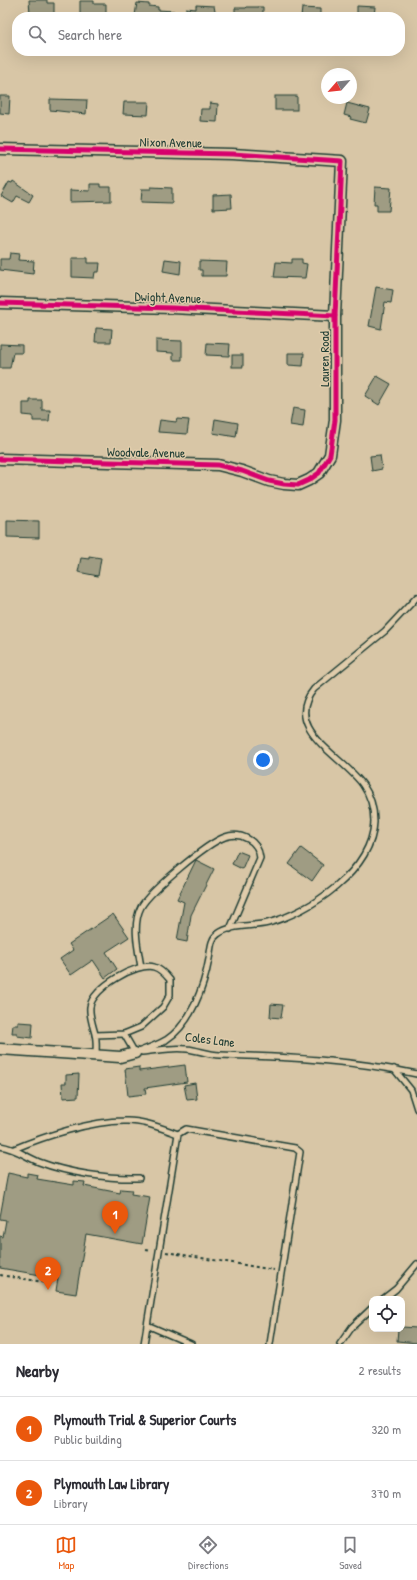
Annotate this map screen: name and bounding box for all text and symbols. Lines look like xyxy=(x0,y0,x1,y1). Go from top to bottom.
search box xyxy=(12,12,405,56)
icon: search xyxy=(26,23,48,45)
text: Search here xyxy=(58,24,122,45)
north arrow xyxy=(321,68,357,104)
street label: Nixon Avenue xyxy=(139,132,203,152)
street label: Dwight Avenue xyxy=(134,287,202,307)
street label: Lauren Road xyxy=(315,331,333,387)
street label: Woodvale Avenue xyxy=(107,442,185,462)
your location xyxy=(253,750,273,770)
street label: Coles Lane xyxy=(184,1027,236,1051)
pin: 1 xyxy=(102,1201,128,1234)
pin: 2 xyxy=(35,1257,61,1290)
map controls xyxy=(369,1296,405,1332)
button: locate xyxy=(369,1296,405,1332)
text: Nearby xyxy=(16,1359,59,1382)
text: 2 results xyxy=(359,1361,401,1379)
text: Plymouth Trial & Superior Courts xyxy=(54,1409,236,1430)
text: 1 xyxy=(27,1420,31,1438)
text: 320 m xyxy=(371,1420,401,1438)
text: Public building xyxy=(54,1430,122,1448)
text: Plymouth Law Library xyxy=(54,1473,169,1494)
text: 2 xyxy=(26,1484,32,1502)
text: 370 m xyxy=(371,1484,401,1502)
text: Library xyxy=(54,1494,88,1512)
tab: Map xyxy=(55,1534,77,1572)
tab: Directions xyxy=(188,1534,229,1572)
tab: Saved xyxy=(339,1534,362,1572)

